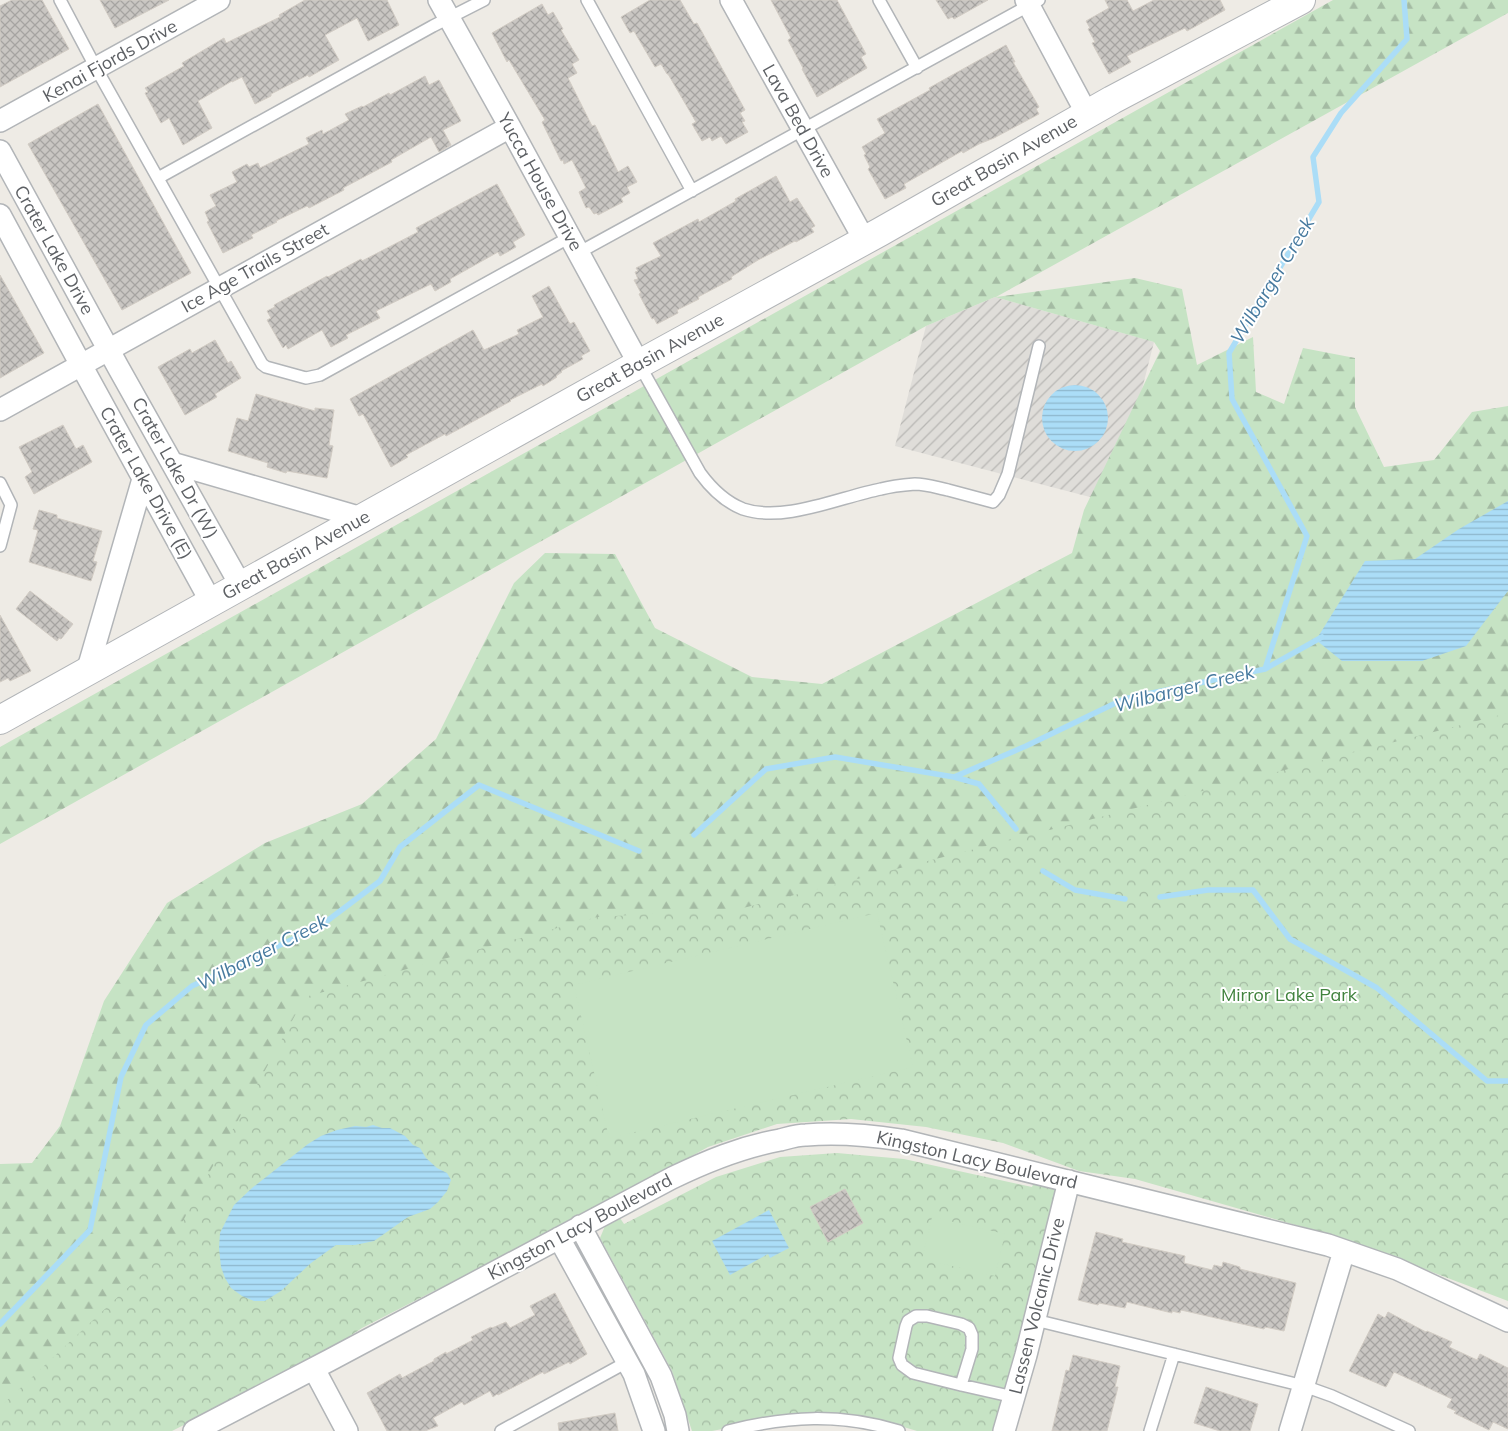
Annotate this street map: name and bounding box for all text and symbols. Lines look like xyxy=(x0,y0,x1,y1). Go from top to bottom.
street label: Kenai Fjords Drive xyxy=(38,14,181,107)
street label: Lava Bed Drive xyxy=(758,60,839,182)
street label: Yucca House Drive xyxy=(492,108,588,255)
street label: Great Basin Avenue xyxy=(926,109,1081,212)
street label: Crater Lake Drive xyxy=(9,181,100,318)
water label: Wilbarger Creek xyxy=(1225,211,1320,348)
street label: Ice Age Trails Street xyxy=(177,217,333,318)
street label: Great Basin Avenue xyxy=(572,307,728,408)
street label: Crater Lake Dr (W) xyxy=(127,393,224,542)
street label: Crater Lake Drive (E) xyxy=(95,402,198,563)
street label: Great Basin Avenue xyxy=(218,504,374,605)
water label: Wilbarger Creek xyxy=(1111,659,1258,717)
water label: Wilbarger Creek xyxy=(193,908,333,995)
park label: Mirror Lake Park xyxy=(1221,983,1358,1006)
street label: Kingston Lacy Boulevard xyxy=(874,1125,1080,1194)
street label: Kingston Lacy Boulevard xyxy=(484,1168,676,1285)
street label: Lassen Volcanic Drive xyxy=(1003,1215,1070,1397)

